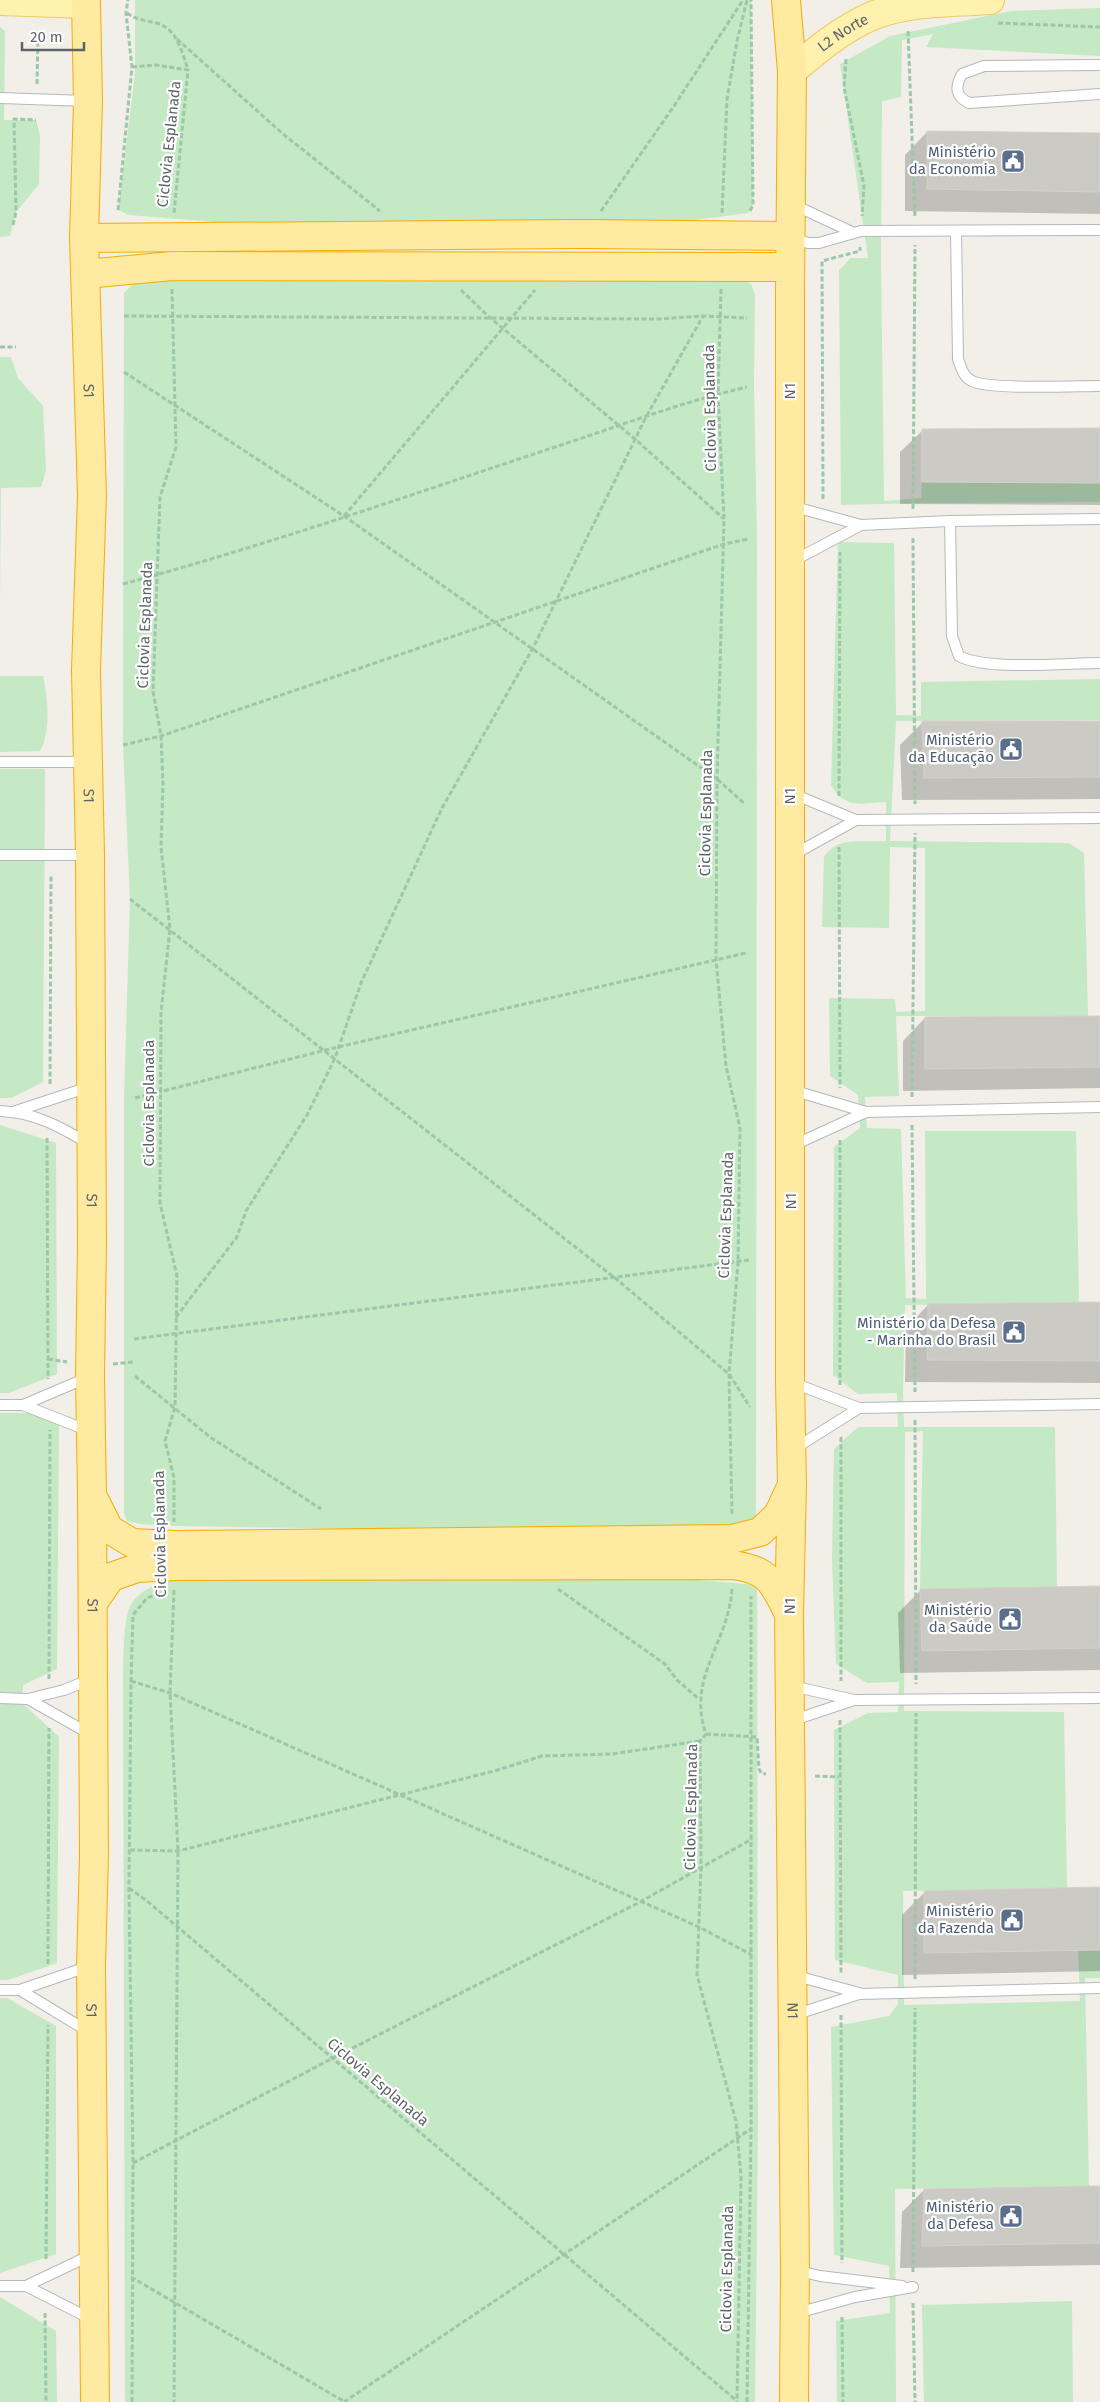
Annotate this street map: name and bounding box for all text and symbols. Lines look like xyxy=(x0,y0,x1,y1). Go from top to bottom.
street label: L2 Norte xyxy=(814,10,871,56)
scale bar xyxy=(22,20,85,52)
text: 20 m xyxy=(30,28,63,46)
street label: Ciclovia Esplanada xyxy=(153,80,185,208)
place label: Ministério da Economia xyxy=(909,143,996,178)
public building icon: Ministério da Economia xyxy=(1000,148,1026,174)
street label: Ciclovia Esplanada xyxy=(700,344,720,472)
street label: S1 xyxy=(80,383,98,398)
street label: N1 xyxy=(781,383,799,399)
street label: Ciclovia Esplanada xyxy=(134,561,156,689)
place label: Ministério da Educação xyxy=(908,731,994,766)
public building icon: Ministério da Educação xyxy=(998,736,1024,762)
street label: Ciclovia Esplanada xyxy=(696,749,716,877)
street label: S1 xyxy=(80,788,98,803)
street label: N1 xyxy=(781,788,799,804)
street label: Ciclovia Esplanada xyxy=(140,1040,158,1167)
street label: Ciclovia Esplanada xyxy=(715,1151,737,1279)
street label: S1 xyxy=(83,1193,101,1208)
street label: N1 xyxy=(782,1193,800,1209)
place label: Ministério da Defesa - Marinha do Brasil xyxy=(857,1314,997,1349)
public building icon: Ministério da Defesa - Marinha do Brasil xyxy=(1001,1319,1027,1345)
street label: Ciclovia Esplanada xyxy=(150,1470,170,1598)
street label: N1 xyxy=(781,1597,799,1615)
street label: S1 xyxy=(84,1598,102,1613)
place label: Ministério da Saúde xyxy=(924,1601,992,1636)
public building icon: Ministério da Saúde xyxy=(997,1606,1023,1632)
street label: Ciclovia Esplanada xyxy=(681,1743,701,1871)
place label: Ministério da Fazenda xyxy=(918,1902,994,1937)
public building icon: Ministério da Fazenda xyxy=(999,1907,1025,1933)
street label: N1 xyxy=(784,2002,802,2019)
street label: S1 xyxy=(82,2003,100,2018)
street label: Ciclovia Esplanada xyxy=(324,2034,432,2130)
place label: Ministério da Defesa xyxy=(926,2198,994,2233)
public building icon: Ministério da Defesa xyxy=(998,2203,1024,2229)
street label: Ciclovia Esplanada xyxy=(717,2205,737,2333)

